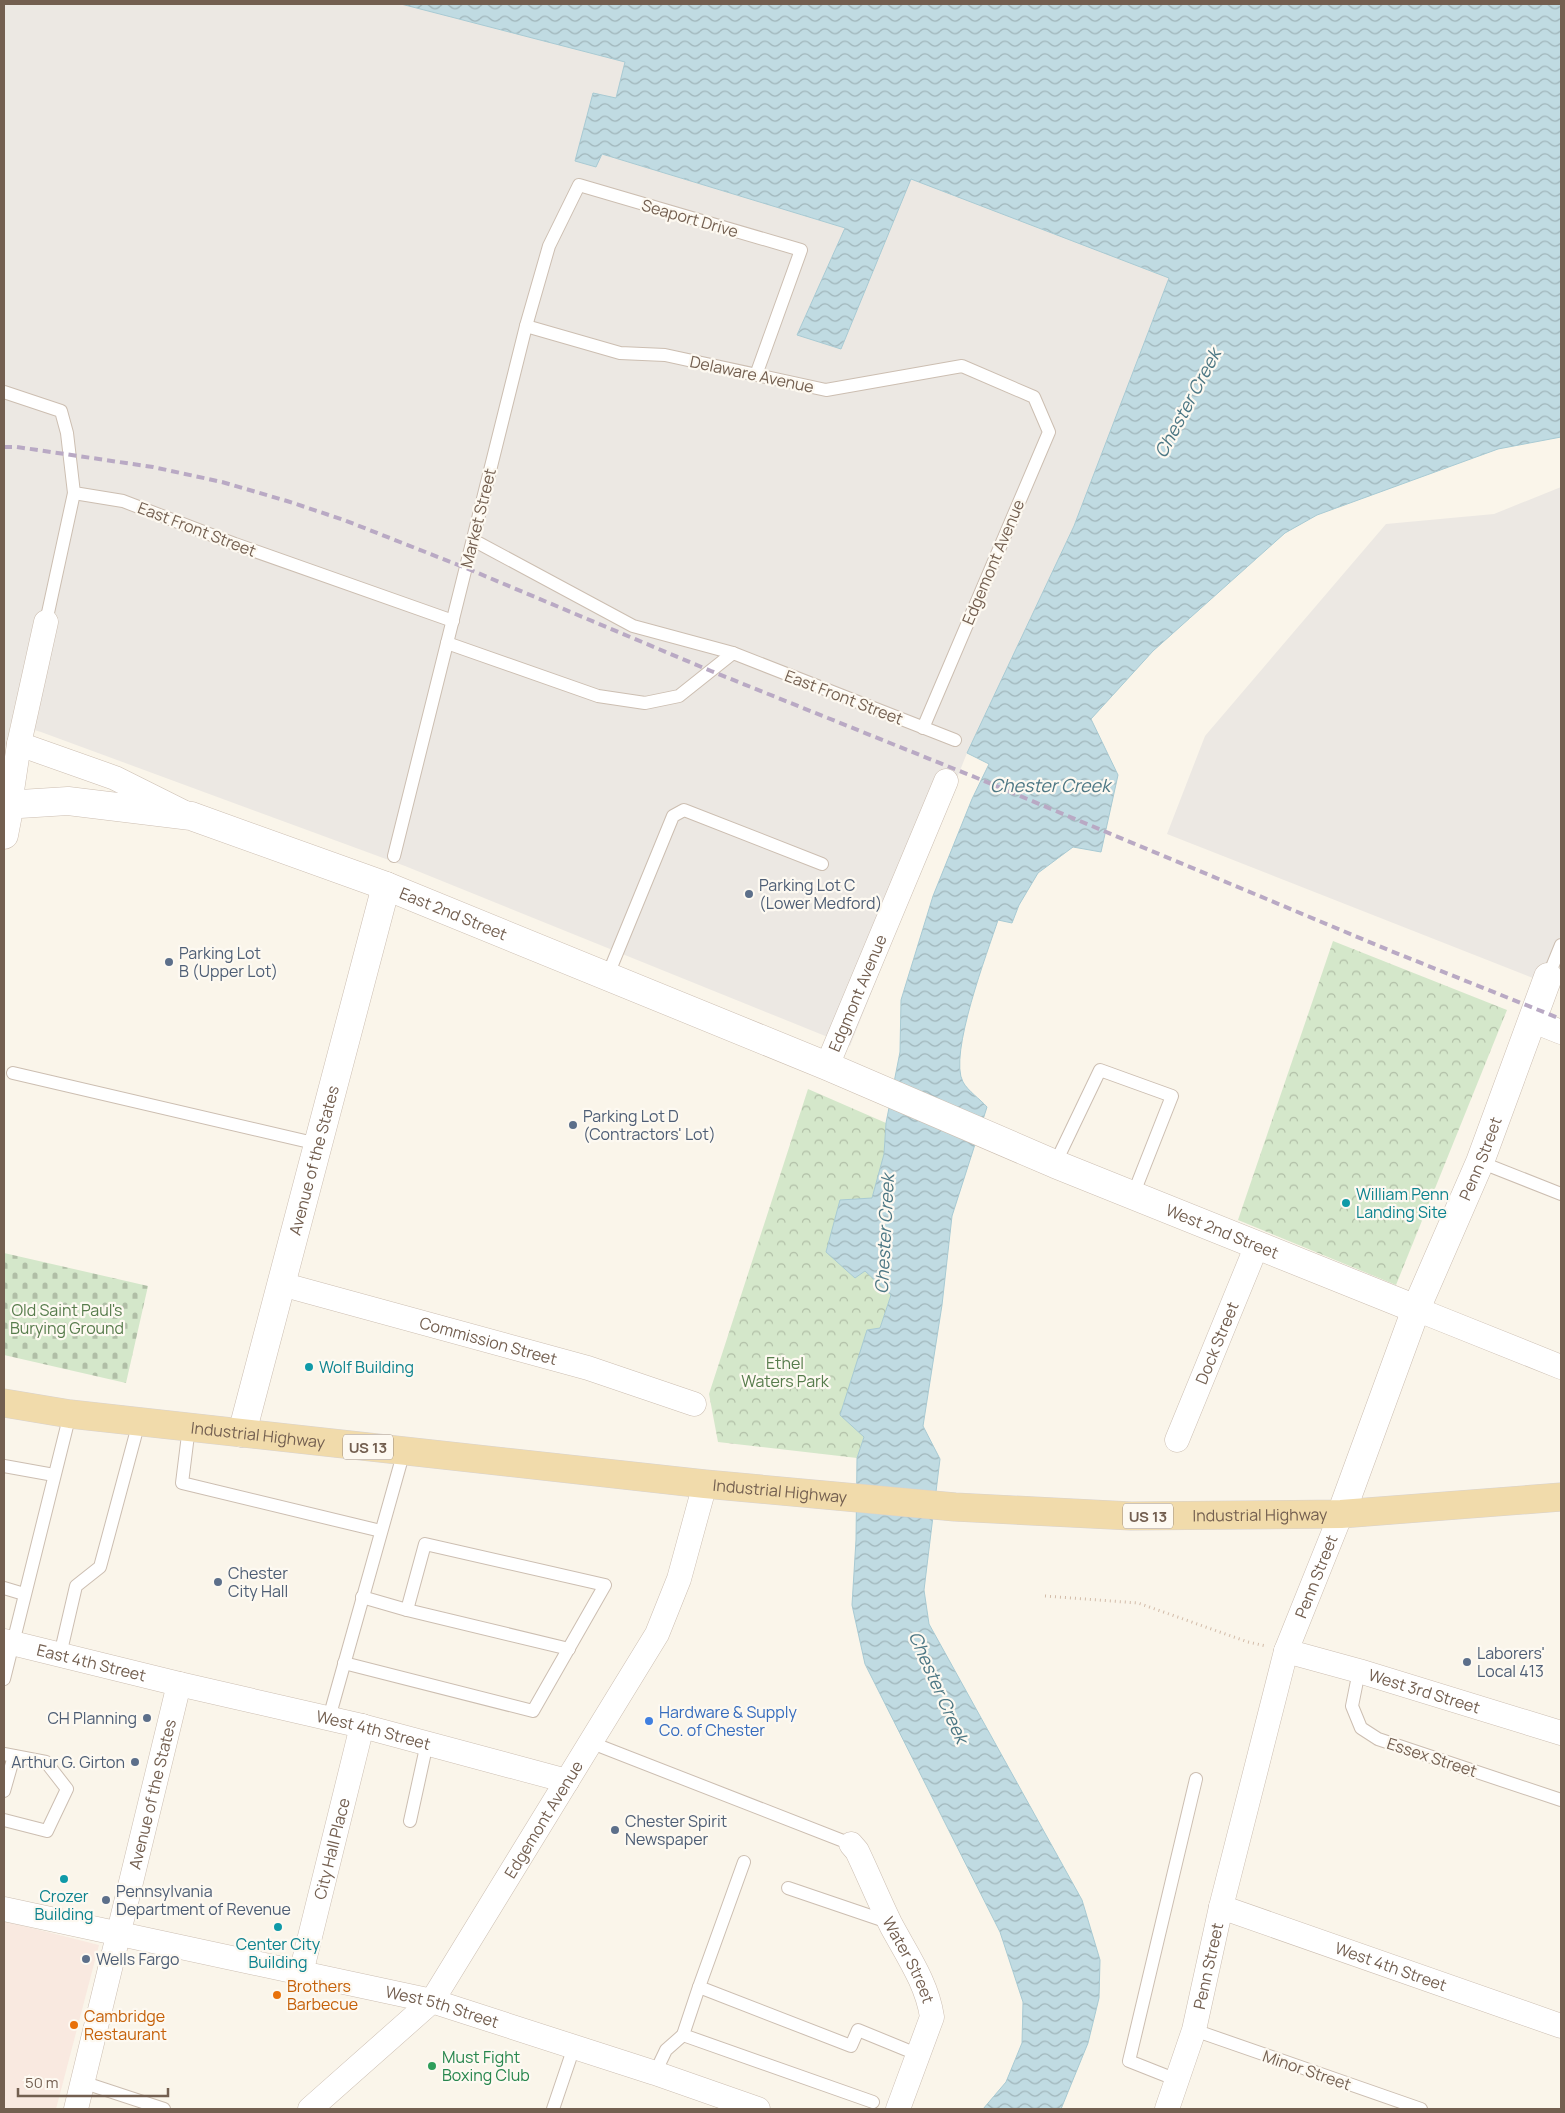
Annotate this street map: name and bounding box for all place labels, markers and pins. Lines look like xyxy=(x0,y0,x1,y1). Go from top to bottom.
place label: Parking Lot C (Lower Medford) xyxy=(759,874,882,914)
marker: Parking Lot C (Lower Medford) xyxy=(743,888,755,900)
place label: Parking Lot B (Upper Lot) xyxy=(179,942,278,982)
marker: Parking Lot B (Upper Lot) xyxy=(163,956,175,968)
place label: Parking Lot D (Contractors' Lot) xyxy=(583,1105,716,1145)
marker: Parking Lot D (Contractors' Lot) xyxy=(567,1119,579,1131)
place label: William Penn Landing Site xyxy=(1356,1183,1449,1223)
marker: William Penn Landing Site xyxy=(1340,1197,1352,1209)
place label: Wolf Building xyxy=(319,1356,414,1378)
marker: Wolf Building xyxy=(303,1361,315,1373)
place label: Chester City Hall xyxy=(228,1562,288,1602)
marker: Chester City Hall xyxy=(212,1576,224,1588)
place label: Laborers' Local 413 xyxy=(1477,1642,1545,1682)
marker: Laborers' Local 413 xyxy=(1461,1656,1473,1668)
place label: Hardware & Supply Co. of Chester xyxy=(659,1701,797,1741)
place label: CH Planning xyxy=(47,1707,137,1729)
marker: CH Planning xyxy=(141,1712,153,1724)
marker: Hardware & Supply Co. of Chester xyxy=(643,1715,655,1727)
place label: Arthur G. Girton xyxy=(11,1751,125,1773)
marker: Arthur G. Girton xyxy=(129,1756,141,1768)
place label: Chester Spirit Newspaper xyxy=(625,1810,727,1850)
marker: Chester Spirit Newspaper xyxy=(609,1824,621,1836)
marker: Crozer Building xyxy=(58,1873,70,1885)
place label: Pennsylvania Department of Revenue xyxy=(116,1880,291,1920)
place label: Crozer Building xyxy=(35,1885,93,1925)
marker: Pennsylvania Department of Revenue xyxy=(100,1894,112,1906)
marker: Center City Building xyxy=(272,1921,284,1933)
place label: Center City Building xyxy=(236,1933,321,1973)
place label: Wells Fargo xyxy=(96,1948,179,1970)
marker: Wells Fargo xyxy=(80,1953,92,1965)
place label: Brothers Barbecue xyxy=(287,1975,358,2015)
marker: Brothers Barbecue xyxy=(271,1989,283,2001)
place label: Cambridge Restaurant xyxy=(84,2005,167,2045)
marker: Cambridge Restaurant xyxy=(68,2019,80,2031)
place label: Must Fight Boxing Club xyxy=(442,2046,530,2086)
marker: Must Fight Boxing Club xyxy=(426,2060,438,2072)

